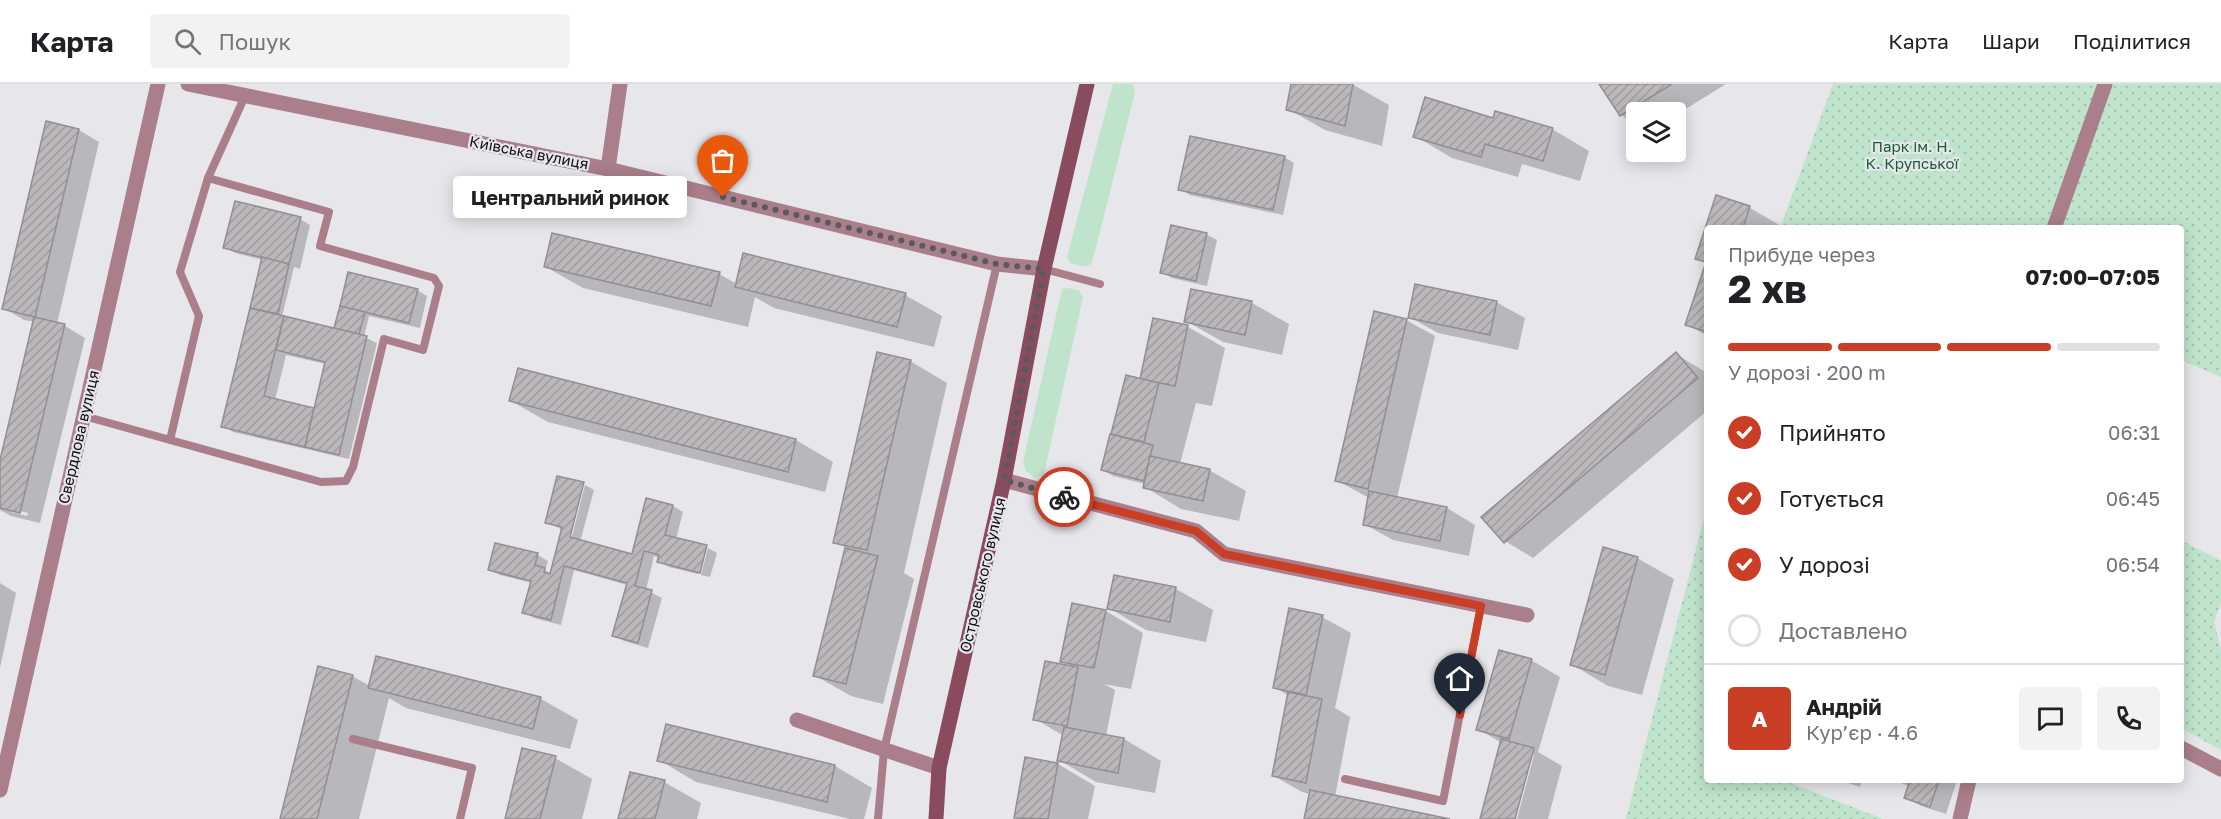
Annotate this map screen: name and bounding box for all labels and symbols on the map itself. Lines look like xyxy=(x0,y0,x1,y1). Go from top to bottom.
street label: Київська вулиця xyxy=(468,132,590,172)
pin xyxy=(697,135,748,197)
park label: Парк ім. Н. К. Крупської xyxy=(1866,137,1959,172)
callout: Центральний ринок xyxy=(453,176,687,218)
street label: Свердлова вулиця xyxy=(54,368,102,505)
courier xyxy=(1034,467,1094,527)
street label: Островського вулиця xyxy=(955,496,1009,654)
pin xyxy=(1434,653,1485,715)

